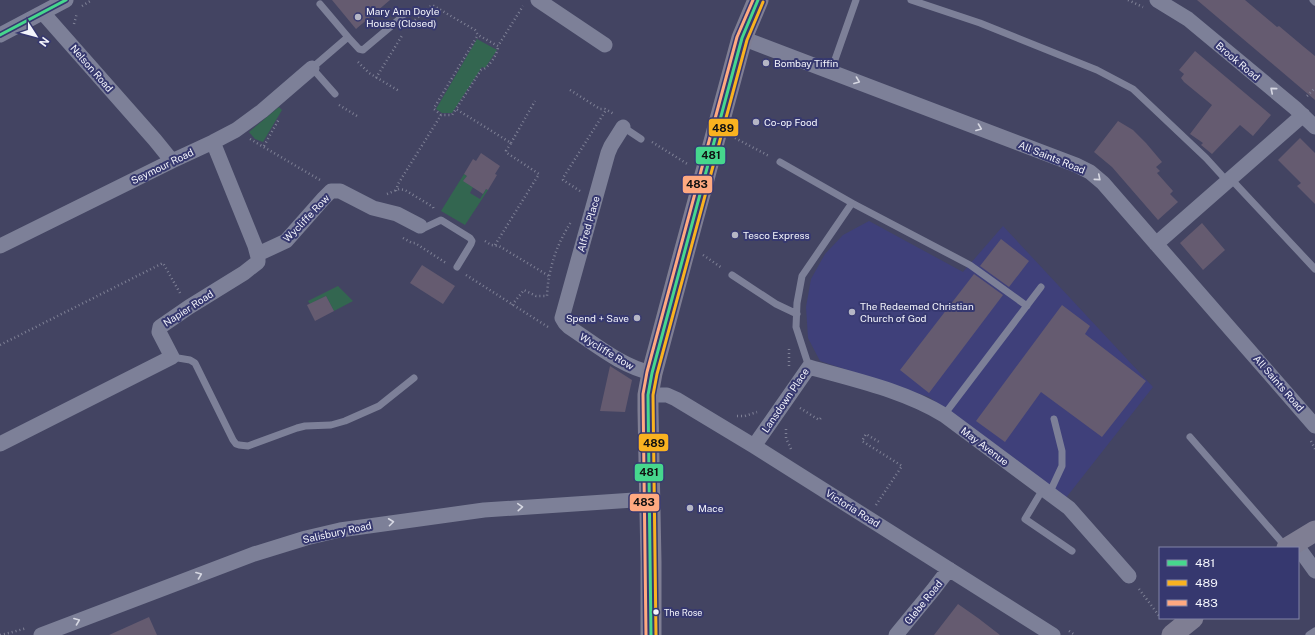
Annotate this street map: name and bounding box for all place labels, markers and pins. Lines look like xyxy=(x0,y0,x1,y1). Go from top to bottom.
place label: Mary Ann Doyle House (Closed) xyxy=(366,5,440,29)
marker: Mary Ann Doyle House (Closed) xyxy=(353,12,363,22)
place label: Bombay Tiffin xyxy=(774,57,839,69)
marker: Bombay Tiffin xyxy=(761,58,771,68)
place label: Co-op Food xyxy=(764,116,818,128)
marker: Co-op Food xyxy=(751,117,761,127)
place label: Tesco Express xyxy=(743,229,810,241)
marker: Tesco Express xyxy=(730,230,740,240)
place label: The Redeemed Christian Church of God xyxy=(860,300,974,324)
marker: The Redeemed Christian Church of God xyxy=(847,307,857,317)
place label: Spend + Save xyxy=(566,312,629,324)
marker: Spend + Save xyxy=(632,313,642,323)
place label: Mace xyxy=(698,502,724,514)
marker: Mace xyxy=(685,503,695,513)
marker: The Rose xyxy=(651,607,661,617)
place label: The Rose xyxy=(664,607,702,618)

